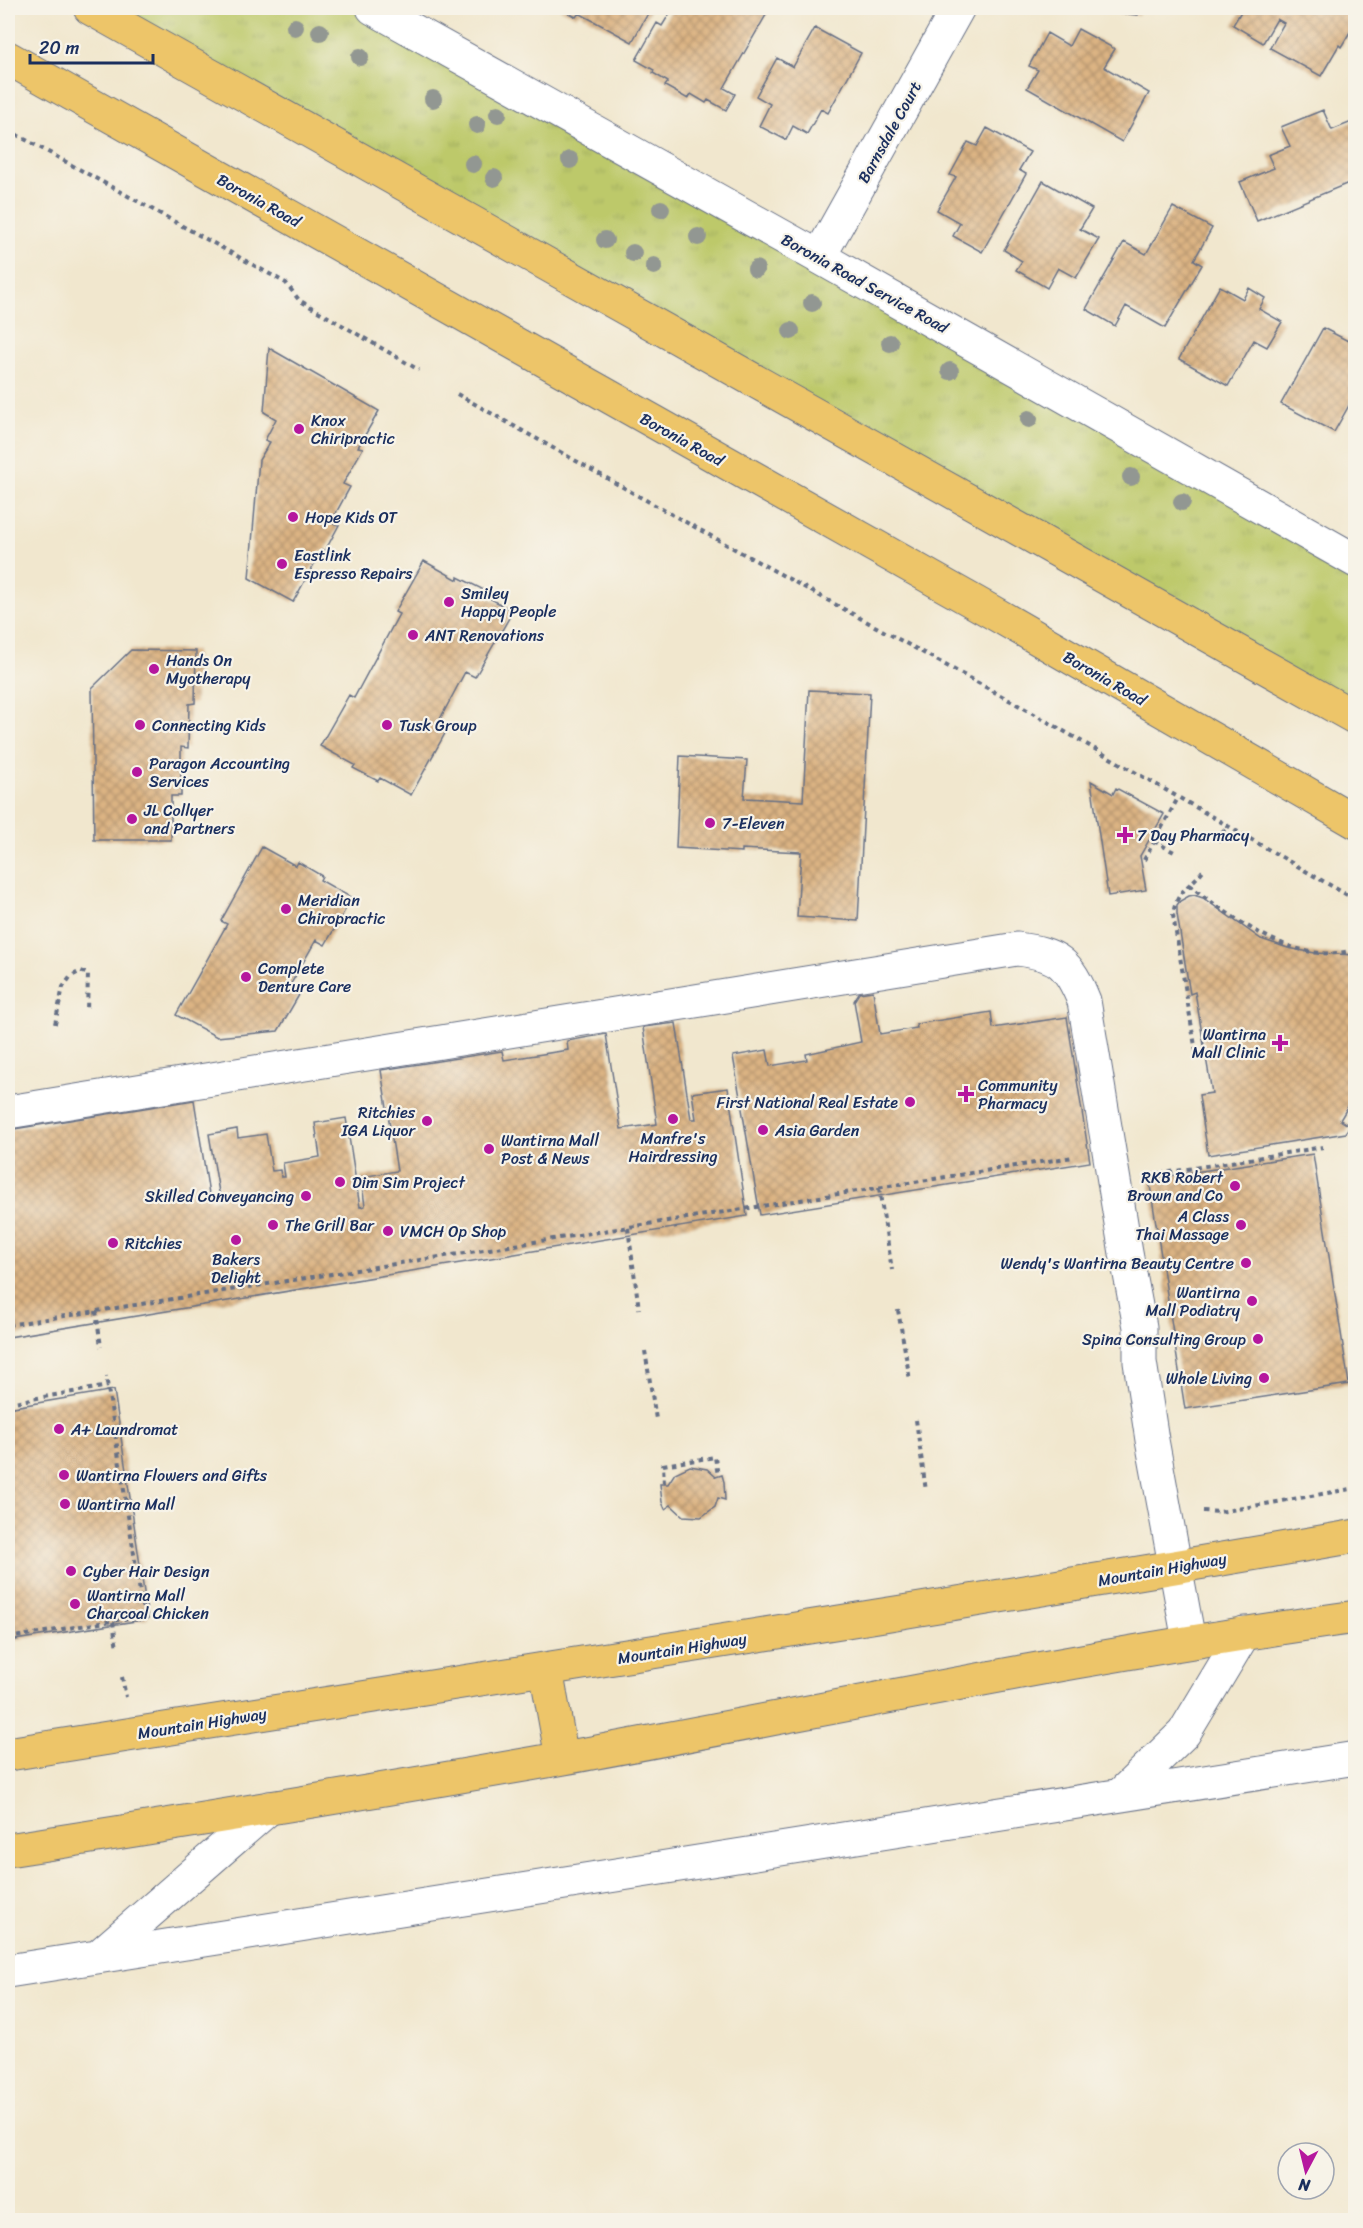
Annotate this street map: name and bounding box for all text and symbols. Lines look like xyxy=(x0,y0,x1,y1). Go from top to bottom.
scale bar xyxy=(30,27,153,65)
text: 20 m xyxy=(39,32,79,64)
street label: Barnsdale Court xyxy=(849,76,930,189)
street label: Boronia Road xyxy=(211,165,308,236)
street label: Boronia Road Service Road xyxy=(776,225,955,342)
street label: Boronia Road xyxy=(634,404,731,475)
place label: Knox Chiripractic xyxy=(311,406,395,453)
marker: Knox Chiripractic xyxy=(292,422,306,436)
place label: Hope Kids OT xyxy=(305,503,398,532)
marker: Hope Kids OT xyxy=(286,510,300,524)
place label: Eastlink Espresso Repairs xyxy=(294,541,413,588)
marker: Eastlink Espresso Repairs xyxy=(275,557,289,571)
place label: Smiley Happy People xyxy=(461,579,556,626)
marker: Smiley Happy People xyxy=(442,595,456,609)
place label: ANT Renovations xyxy=(424,621,545,650)
marker: ANT Renovations xyxy=(406,628,420,642)
street label: Boronia Road xyxy=(1057,643,1153,715)
place label: Hands On Myotherapy xyxy=(166,646,251,693)
marker: Hands On Myotherapy xyxy=(147,662,161,676)
place label: Connecting Kids xyxy=(152,711,266,740)
place label: Tusk Group xyxy=(399,711,477,740)
marker: Connecting Kids xyxy=(133,718,147,732)
marker: Tusk Group xyxy=(380,718,394,732)
place label: Paragon Accounting Services xyxy=(149,749,290,796)
marker: Paragon Accounting Services xyxy=(130,765,144,779)
place label: JL Collyer and Partners xyxy=(143,796,235,843)
place label: 7-Eleven xyxy=(722,809,785,838)
marker: JL Collyer and Partners xyxy=(125,812,139,826)
marker: 7-Eleven xyxy=(703,816,717,830)
place label: 7 Day Pharmacy xyxy=(1137,821,1250,850)
marker: 7 Day Pharmacy xyxy=(1118,828,1132,842)
place label: Meridian Chiropractic xyxy=(298,886,385,933)
marker: Meridian Chiropractic xyxy=(279,902,293,916)
place label: Complete Denture Care xyxy=(258,954,351,1001)
marker: Complete Denture Care xyxy=(239,970,253,984)
place label: Wantirna Mall Clinic xyxy=(1192,1020,1266,1067)
marker: Wantirna Mall Clinic xyxy=(1271,1034,1289,1052)
place label: Community Pharmacy xyxy=(978,1071,1058,1118)
marker: Community Pharmacy xyxy=(959,1087,973,1101)
place label: First National Real Estate xyxy=(717,1088,898,1117)
marker: First National Real Estate xyxy=(903,1095,917,1109)
place label: Ritchies IGA Liquor xyxy=(340,1098,416,1145)
marker: Manfre's Hairdressing xyxy=(666,1112,680,1126)
marker: Ritchies IGA Liquor xyxy=(420,1114,434,1128)
place label: Asia Garden xyxy=(774,1116,860,1145)
marker: Asia Garden xyxy=(756,1123,770,1137)
place label: Manfre's Hairdressing xyxy=(629,1124,717,1171)
place label: Wantirna Mall Post & News xyxy=(501,1126,599,1173)
marker: Wantirna Mall Post & News xyxy=(482,1142,496,1156)
place label: RKB Robert Brown and Co xyxy=(1127,1163,1224,1210)
place label: Dim Sim Project xyxy=(352,1168,465,1197)
marker: Dim Sim Project xyxy=(333,1175,347,1189)
marker: RKB Robert Brown and Co xyxy=(1228,1179,1242,1193)
place label: Skilled Conveyancing xyxy=(145,1182,294,1211)
marker: Skilled Conveyancing xyxy=(299,1189,313,1203)
place label: A Class Thai Massage xyxy=(1135,1202,1229,1249)
place label: The Grill Bar xyxy=(285,1211,375,1240)
place label: VMCH Op Shop xyxy=(400,1217,507,1246)
marker: The Grill Bar xyxy=(266,1218,280,1232)
marker: A Class Thai Massage xyxy=(1234,1218,1248,1232)
marker: VMCH Op Shop xyxy=(381,1224,395,1238)
place label: Ritchies xyxy=(125,1229,183,1258)
marker: Bakers Delight xyxy=(229,1233,243,1247)
marker: Ritchies xyxy=(106,1236,120,1250)
place label: Bakers Delight xyxy=(211,1245,261,1292)
place label: Wendy's Wantirna Beauty Centre xyxy=(1000,1249,1234,1278)
marker: Wendy's Wantirna Beauty Centre xyxy=(1239,1256,1253,1270)
place label: Wantirna Mall Podiatry xyxy=(1145,1278,1241,1325)
marker: Wantirna Mall Podiatry xyxy=(1245,1294,1259,1308)
place label: Spina Consulting Group xyxy=(1082,1325,1247,1354)
marker: Spina Consulting Group xyxy=(1251,1332,1265,1346)
place label: Whole Living xyxy=(1166,1364,1252,1393)
marker: Whole Living xyxy=(1257,1371,1271,1385)
place label: A+ Laundromat xyxy=(70,1415,178,1444)
marker: A+ Laundromat xyxy=(52,1422,66,1436)
place label: Wantirna Flowers and Gifts xyxy=(76,1461,268,1490)
marker: Wantirna Flowers and Gifts xyxy=(57,1468,71,1482)
place label: Wantirna Mall xyxy=(77,1490,175,1519)
marker: Wantirna Mall xyxy=(58,1497,72,1511)
street label: Mountain Highway xyxy=(1095,1544,1229,1595)
place label: Cyber Hair Design xyxy=(83,1557,210,1586)
marker: Cyber Hair Design xyxy=(64,1564,78,1578)
place label: Wantirna Mall Charcoal Chicken xyxy=(87,1581,209,1628)
marker: Wantirna Mall Charcoal Chicken xyxy=(68,1597,82,1611)
street label: Mountain Highway xyxy=(615,1624,749,1673)
street label: Mountain Highway xyxy=(135,1699,269,1748)
north arrow xyxy=(1276,2141,1336,2201)
text: N xyxy=(1296,2170,1312,2201)

